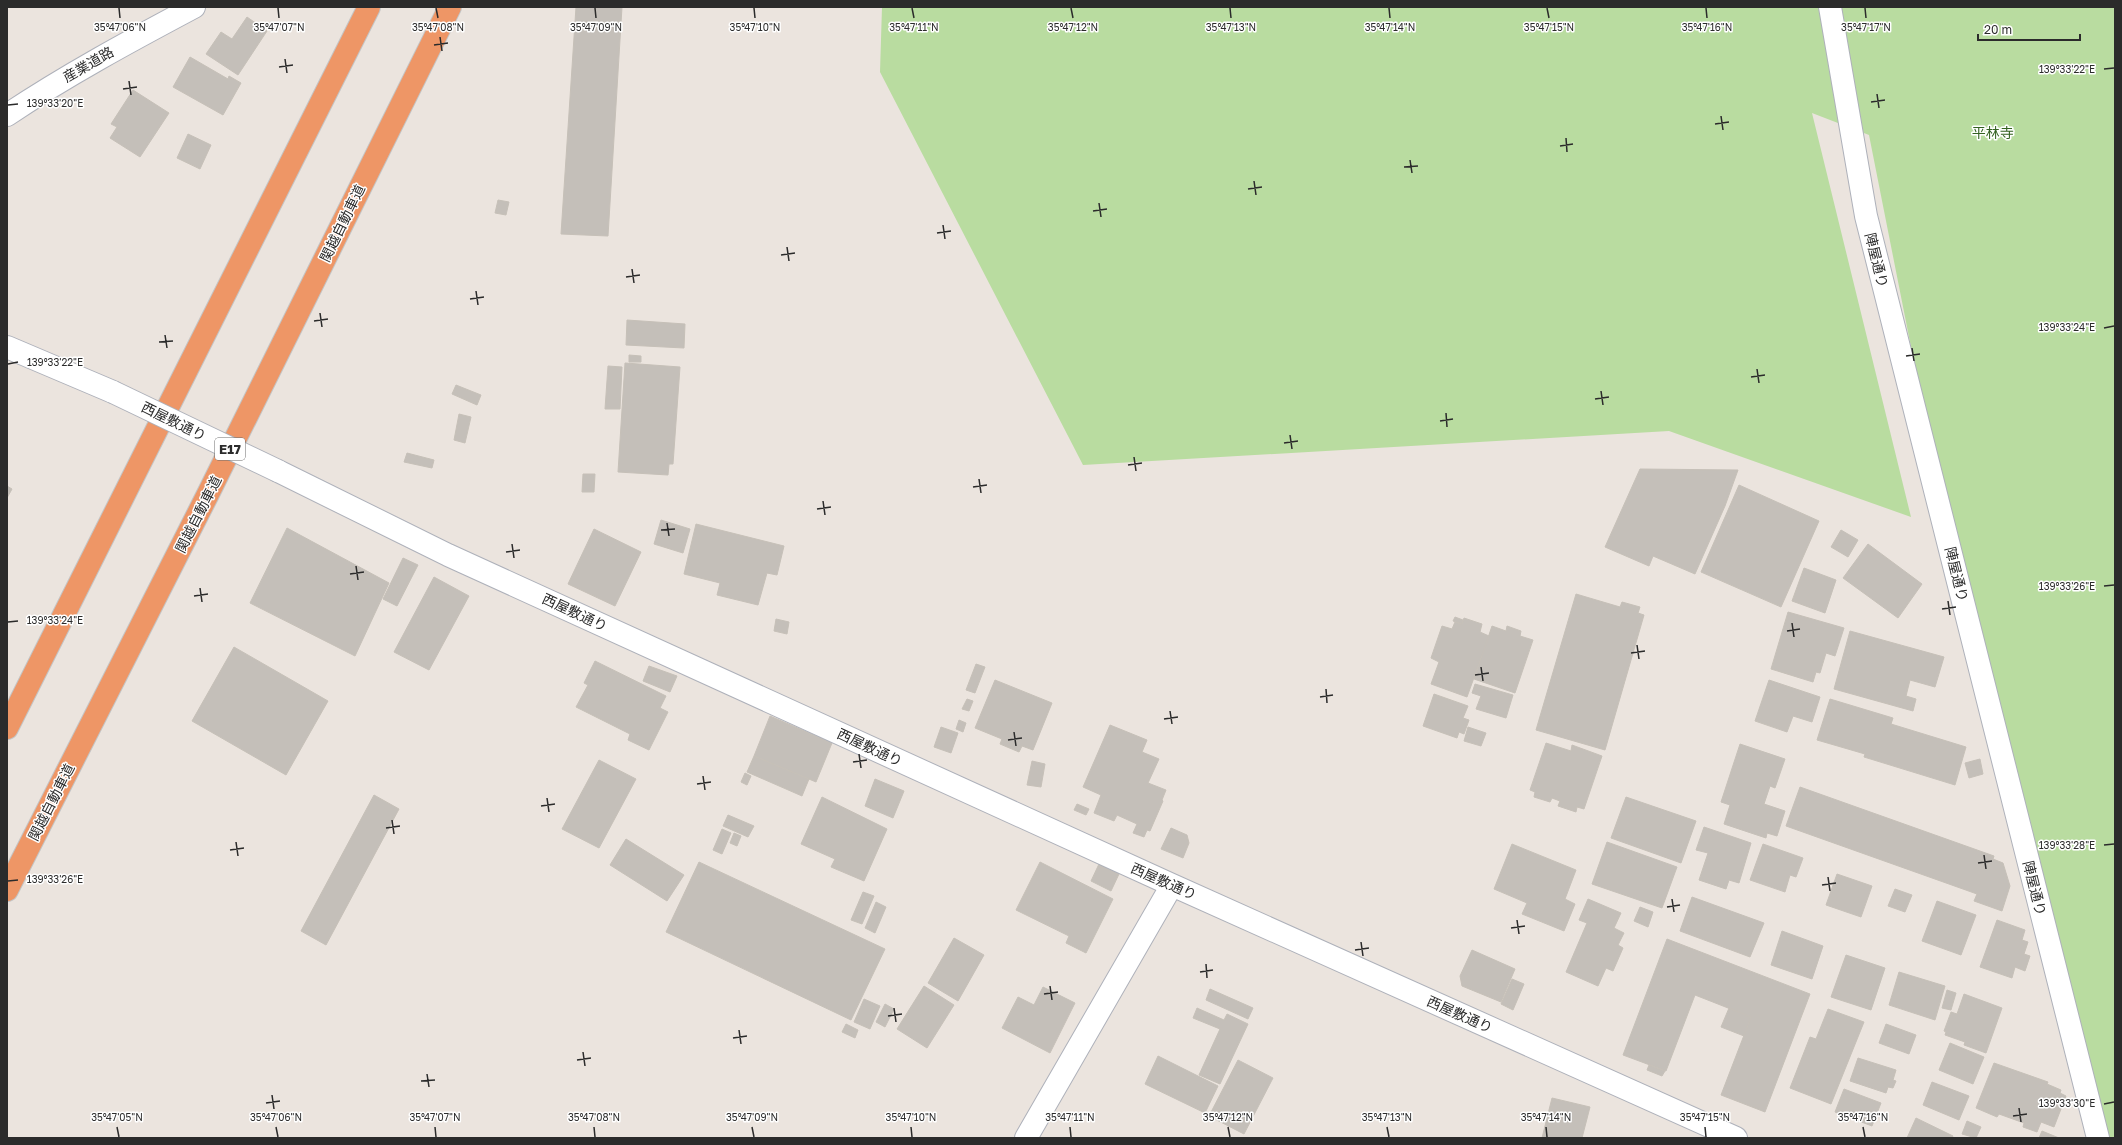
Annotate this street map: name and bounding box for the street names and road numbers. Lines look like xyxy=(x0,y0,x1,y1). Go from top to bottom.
street label: 産業道路 xyxy=(60,43,116,85)
street label: 関越自動車道 xyxy=(316,182,368,264)
street label: 陣屋通り xyxy=(1862,231,1892,289)
street label: 西屋敷通り xyxy=(139,398,209,444)
road number: E17 xyxy=(215,438,245,460)
street label: 関越自動車道 xyxy=(171,473,225,555)
street label: 陣屋通り xyxy=(1942,545,1972,603)
street label: 西屋敷通り xyxy=(540,590,610,634)
street label: 西屋敷通り xyxy=(835,725,905,769)
street label: 関越自動車道 xyxy=(24,761,78,843)
street label: 西屋敷通り xyxy=(1129,859,1199,903)
street label: 陣屋通り xyxy=(2020,859,2050,917)
street label: 西屋敷通り xyxy=(1425,992,1495,1036)

